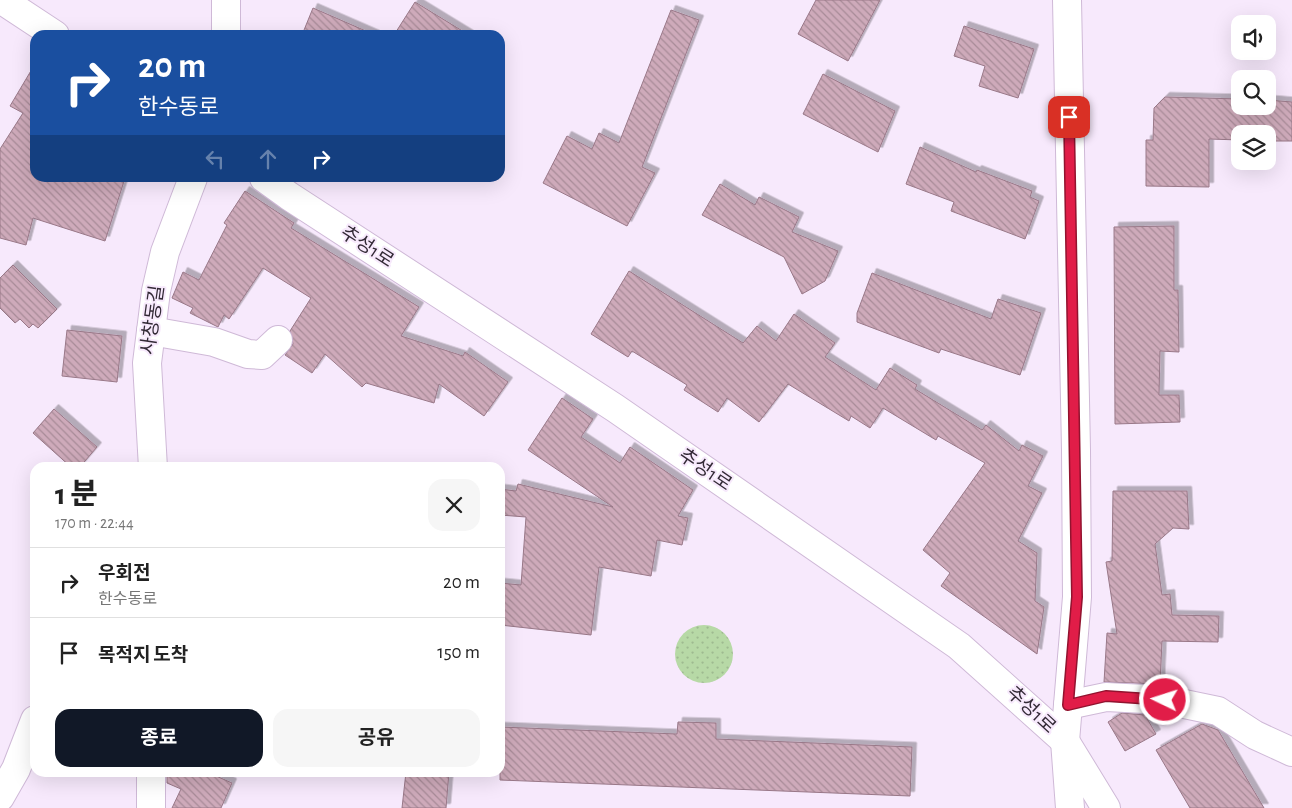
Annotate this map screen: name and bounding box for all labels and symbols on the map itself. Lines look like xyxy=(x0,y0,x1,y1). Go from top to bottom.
pin xyxy=(1048,96,1090,138)
street label: 추성1로 xyxy=(337,222,397,271)
street label: 사창동길 xyxy=(138,284,167,356)
street label: 추성1로 xyxy=(675,445,735,494)
position arrow xyxy=(1138,673,1190,725)
street label: 추성1로 xyxy=(1003,682,1060,737)

